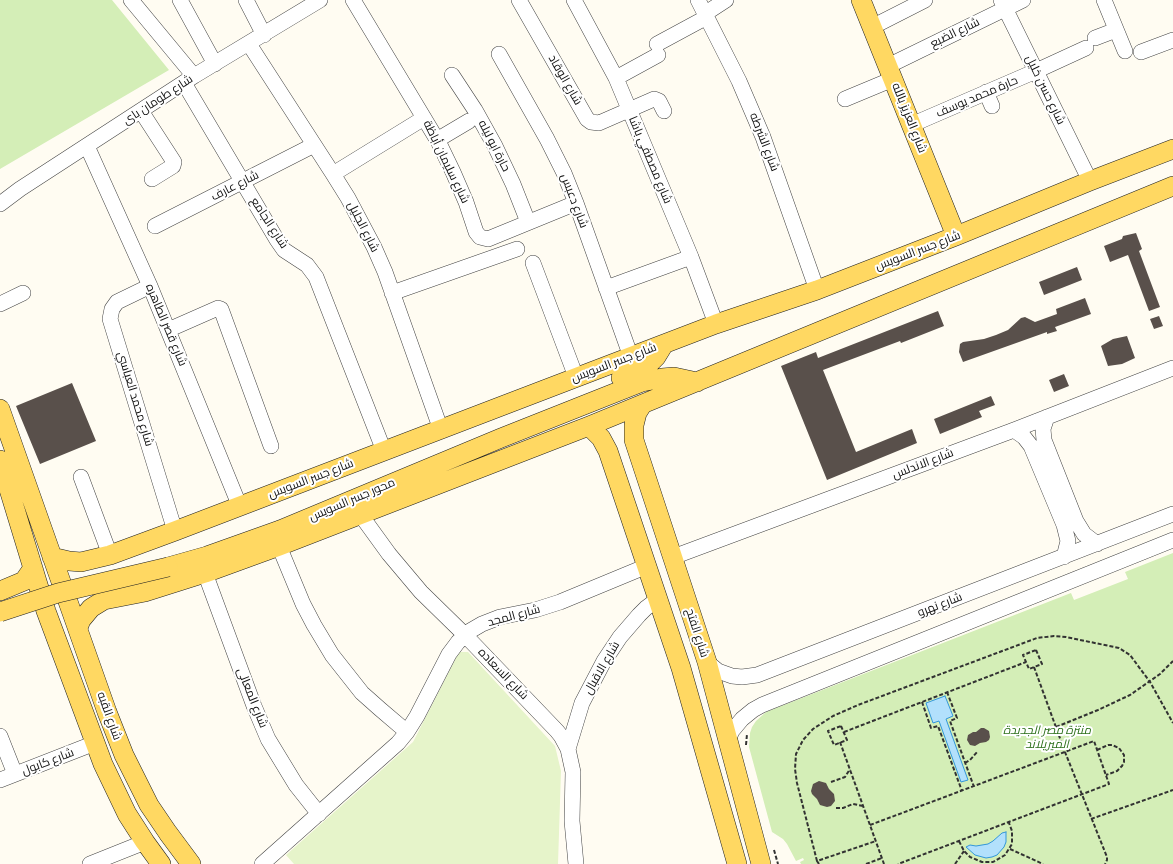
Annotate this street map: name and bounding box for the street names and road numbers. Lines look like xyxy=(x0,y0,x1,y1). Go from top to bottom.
street label: شارع الضبع xyxy=(928,15,982,51)
street label: شارع الوقاد xyxy=(545,52,585,108)
street label: شارع حسن خليل xyxy=(1022,53,1068,127)
street label: شارع طومان باى xyxy=(120,72,196,128)
street label: حارة محمد يوسف xyxy=(934,73,1020,121)
street label: شارع العزيز بالله xyxy=(888,81,930,155)
street label: شارع الشرطه xyxy=(746,111,782,173)
street label: شارع مصطفي باشا xyxy=(625,114,675,206)
street label: شارع سليمان أباظة xyxy=(420,118,472,206)
street label: حارة ابو ليله xyxy=(475,118,513,174)
street label: شارع عارف xyxy=(209,168,261,204)
street label: شارع دعبس xyxy=(557,172,591,230)
street label: شارع الجامع xyxy=(247,195,291,251)
street label: شارع الجليل xyxy=(344,199,382,255)
street label: شارع جسر السويس xyxy=(873,228,963,274)
street label: شارع قصر الطاهره xyxy=(142,282,190,368)
street label: شارع جسر السويس xyxy=(569,340,659,386)
street label: شارع محمد العباسي xyxy=(114,350,156,448)
street label: شارع الاندلس xyxy=(890,446,956,482)
street label: شارع جسر السويس xyxy=(266,456,356,502)
street label: محور جسر السويس xyxy=(307,475,397,525)
street label: شارع نهرو xyxy=(916,590,964,620)
street label: شارع المجد xyxy=(486,602,542,630)
street label: شارع الفتح xyxy=(682,607,712,659)
street label: شارع الاقبال xyxy=(581,639,623,697)
street label: شارع السعاده xyxy=(475,645,531,703)
street label: شارع المعالى xyxy=(233,666,271,730)
street label: شارع القبه xyxy=(94,690,124,742)
street label: شارع كابول xyxy=(20,745,76,779)

